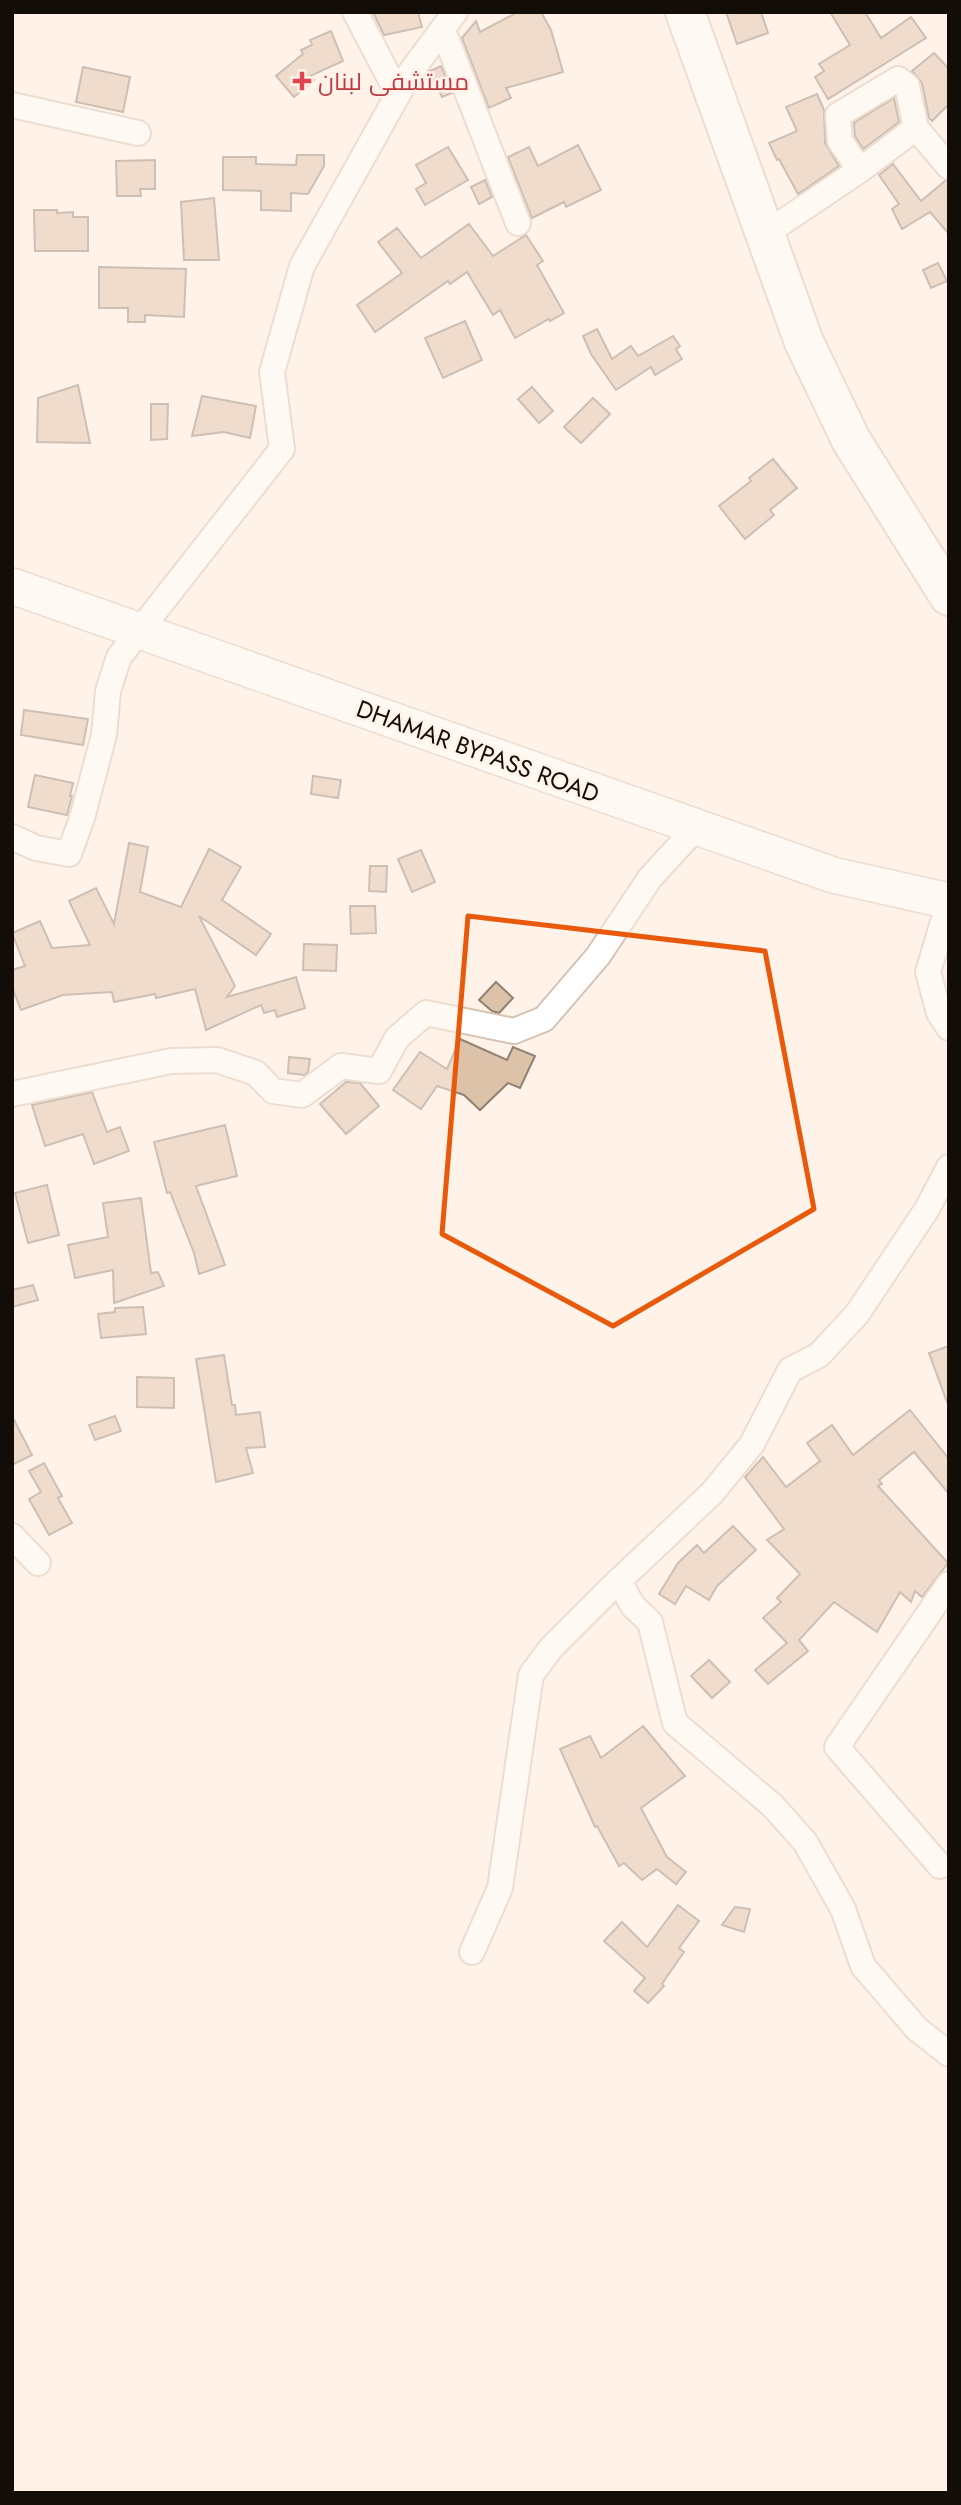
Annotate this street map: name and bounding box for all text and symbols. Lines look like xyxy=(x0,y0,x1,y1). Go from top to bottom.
place label: مستشفى لبنان xyxy=(318,64,469,99)
marker: مستشفى لبنان xyxy=(292,71,312,91)
street label: DHAMAR BYPASS ROAD xyxy=(352,691,604,811)

